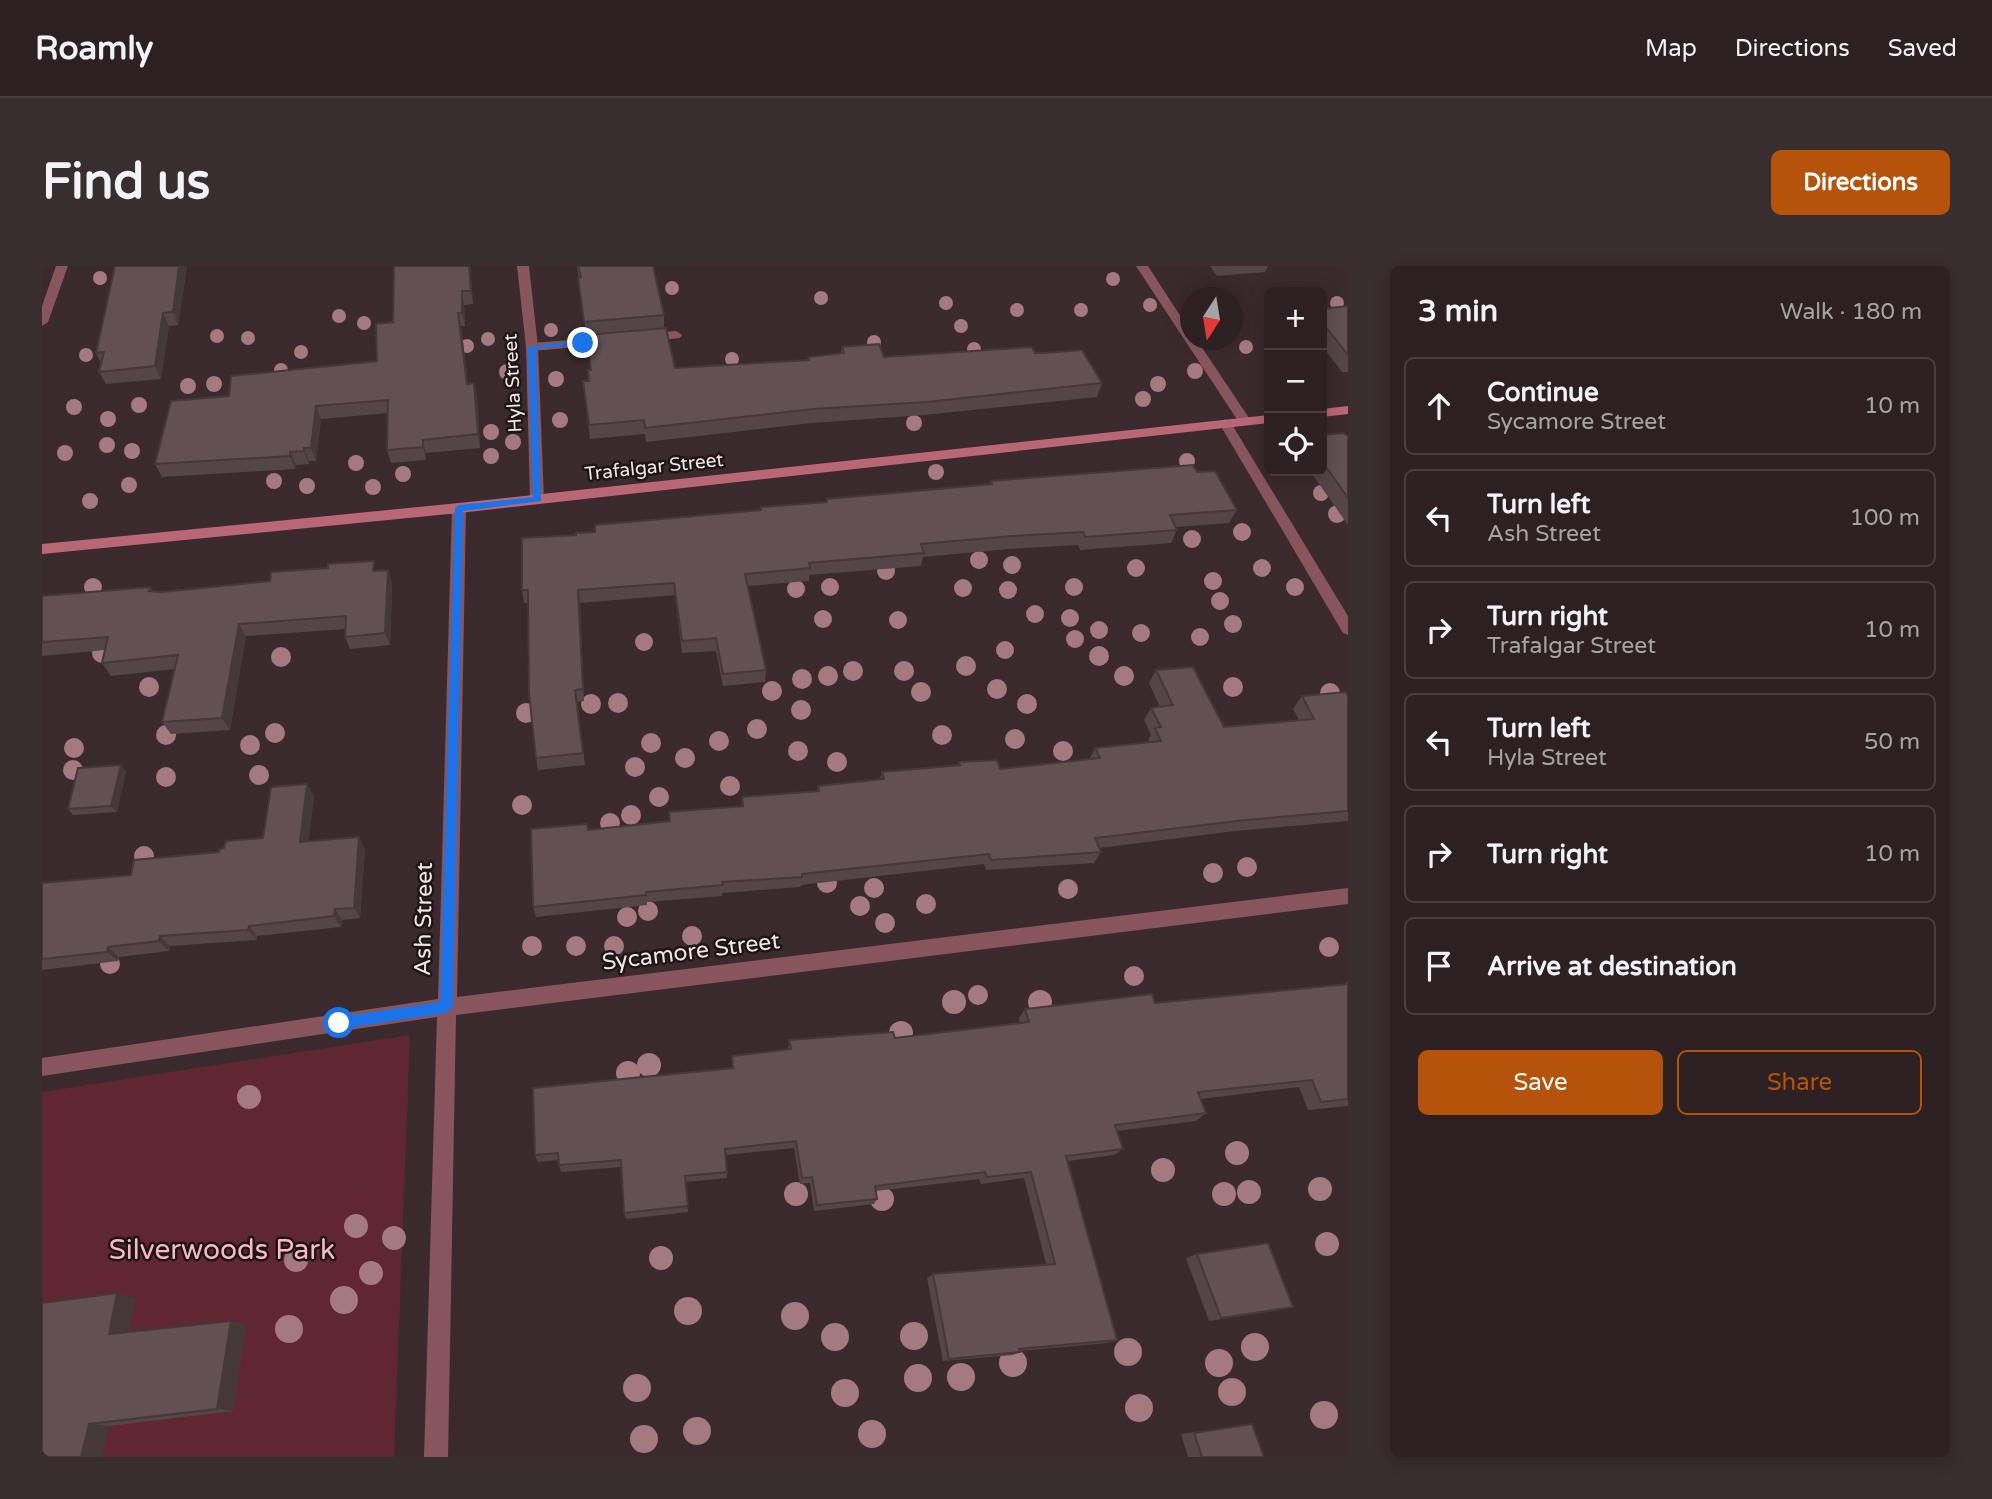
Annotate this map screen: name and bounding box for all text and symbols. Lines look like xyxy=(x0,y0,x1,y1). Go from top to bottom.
text: Roamly xyxy=(35,29,153,68)
text: Map xyxy=(1645,34,1697,63)
text: Directions xyxy=(1735,34,1850,63)
text: Saved xyxy=(1888,34,1957,63)
button: Directions xyxy=(1771,150,1950,215)
text: Find us xyxy=(42,153,210,212)
north arrow xyxy=(1180,287,1243,350)
map controls xyxy=(1264,287,1327,476)
button: + xyxy=(1264,287,1327,350)
text: 3 min xyxy=(1418,293,1498,330)
text: Walk · 180 m xyxy=(1780,298,1922,326)
route end xyxy=(567,327,598,358)
street label: Hyla Street xyxy=(499,333,527,433)
button: − xyxy=(1264,350,1327,413)
text: Continue xyxy=(1487,377,1599,408)
icon: ahead xyxy=(1420,387,1458,425)
text: 10 m xyxy=(1864,392,1920,420)
text: Sycamore Street xyxy=(1487,408,1666,436)
button: locate xyxy=(1264,413,1327,476)
street label: Trafalgar Street xyxy=(583,449,725,485)
text: Turn left xyxy=(1487,489,1590,520)
icon: left xyxy=(1420,499,1458,537)
text: 100 m xyxy=(1850,504,1920,532)
text: Ash Street xyxy=(1487,520,1601,548)
text: Turn right xyxy=(1487,601,1608,632)
icon: right xyxy=(1420,611,1458,649)
text: 10 m xyxy=(1864,616,1920,644)
text: Trafalgar Street xyxy=(1487,632,1656,660)
text: Turn left xyxy=(1487,713,1590,744)
icon: left xyxy=(1420,723,1458,761)
text: 50 m xyxy=(1864,728,1920,756)
text: Hyla Street xyxy=(1487,744,1607,772)
icon: right xyxy=(1420,835,1458,873)
text: Turn right xyxy=(1487,839,1608,870)
text: 10 m xyxy=(1864,840,1920,868)
street label: Ash Street xyxy=(409,862,439,976)
street label: Sycamore Street xyxy=(600,927,782,977)
icon: arrive xyxy=(1420,947,1458,985)
text: Arrive at destination xyxy=(1487,951,1737,982)
route start xyxy=(323,1007,354,1038)
button: Save xyxy=(1418,1050,1663,1115)
button: Share xyxy=(1677,1050,1922,1115)
park label: Silverwoods Park xyxy=(109,1233,335,1267)

